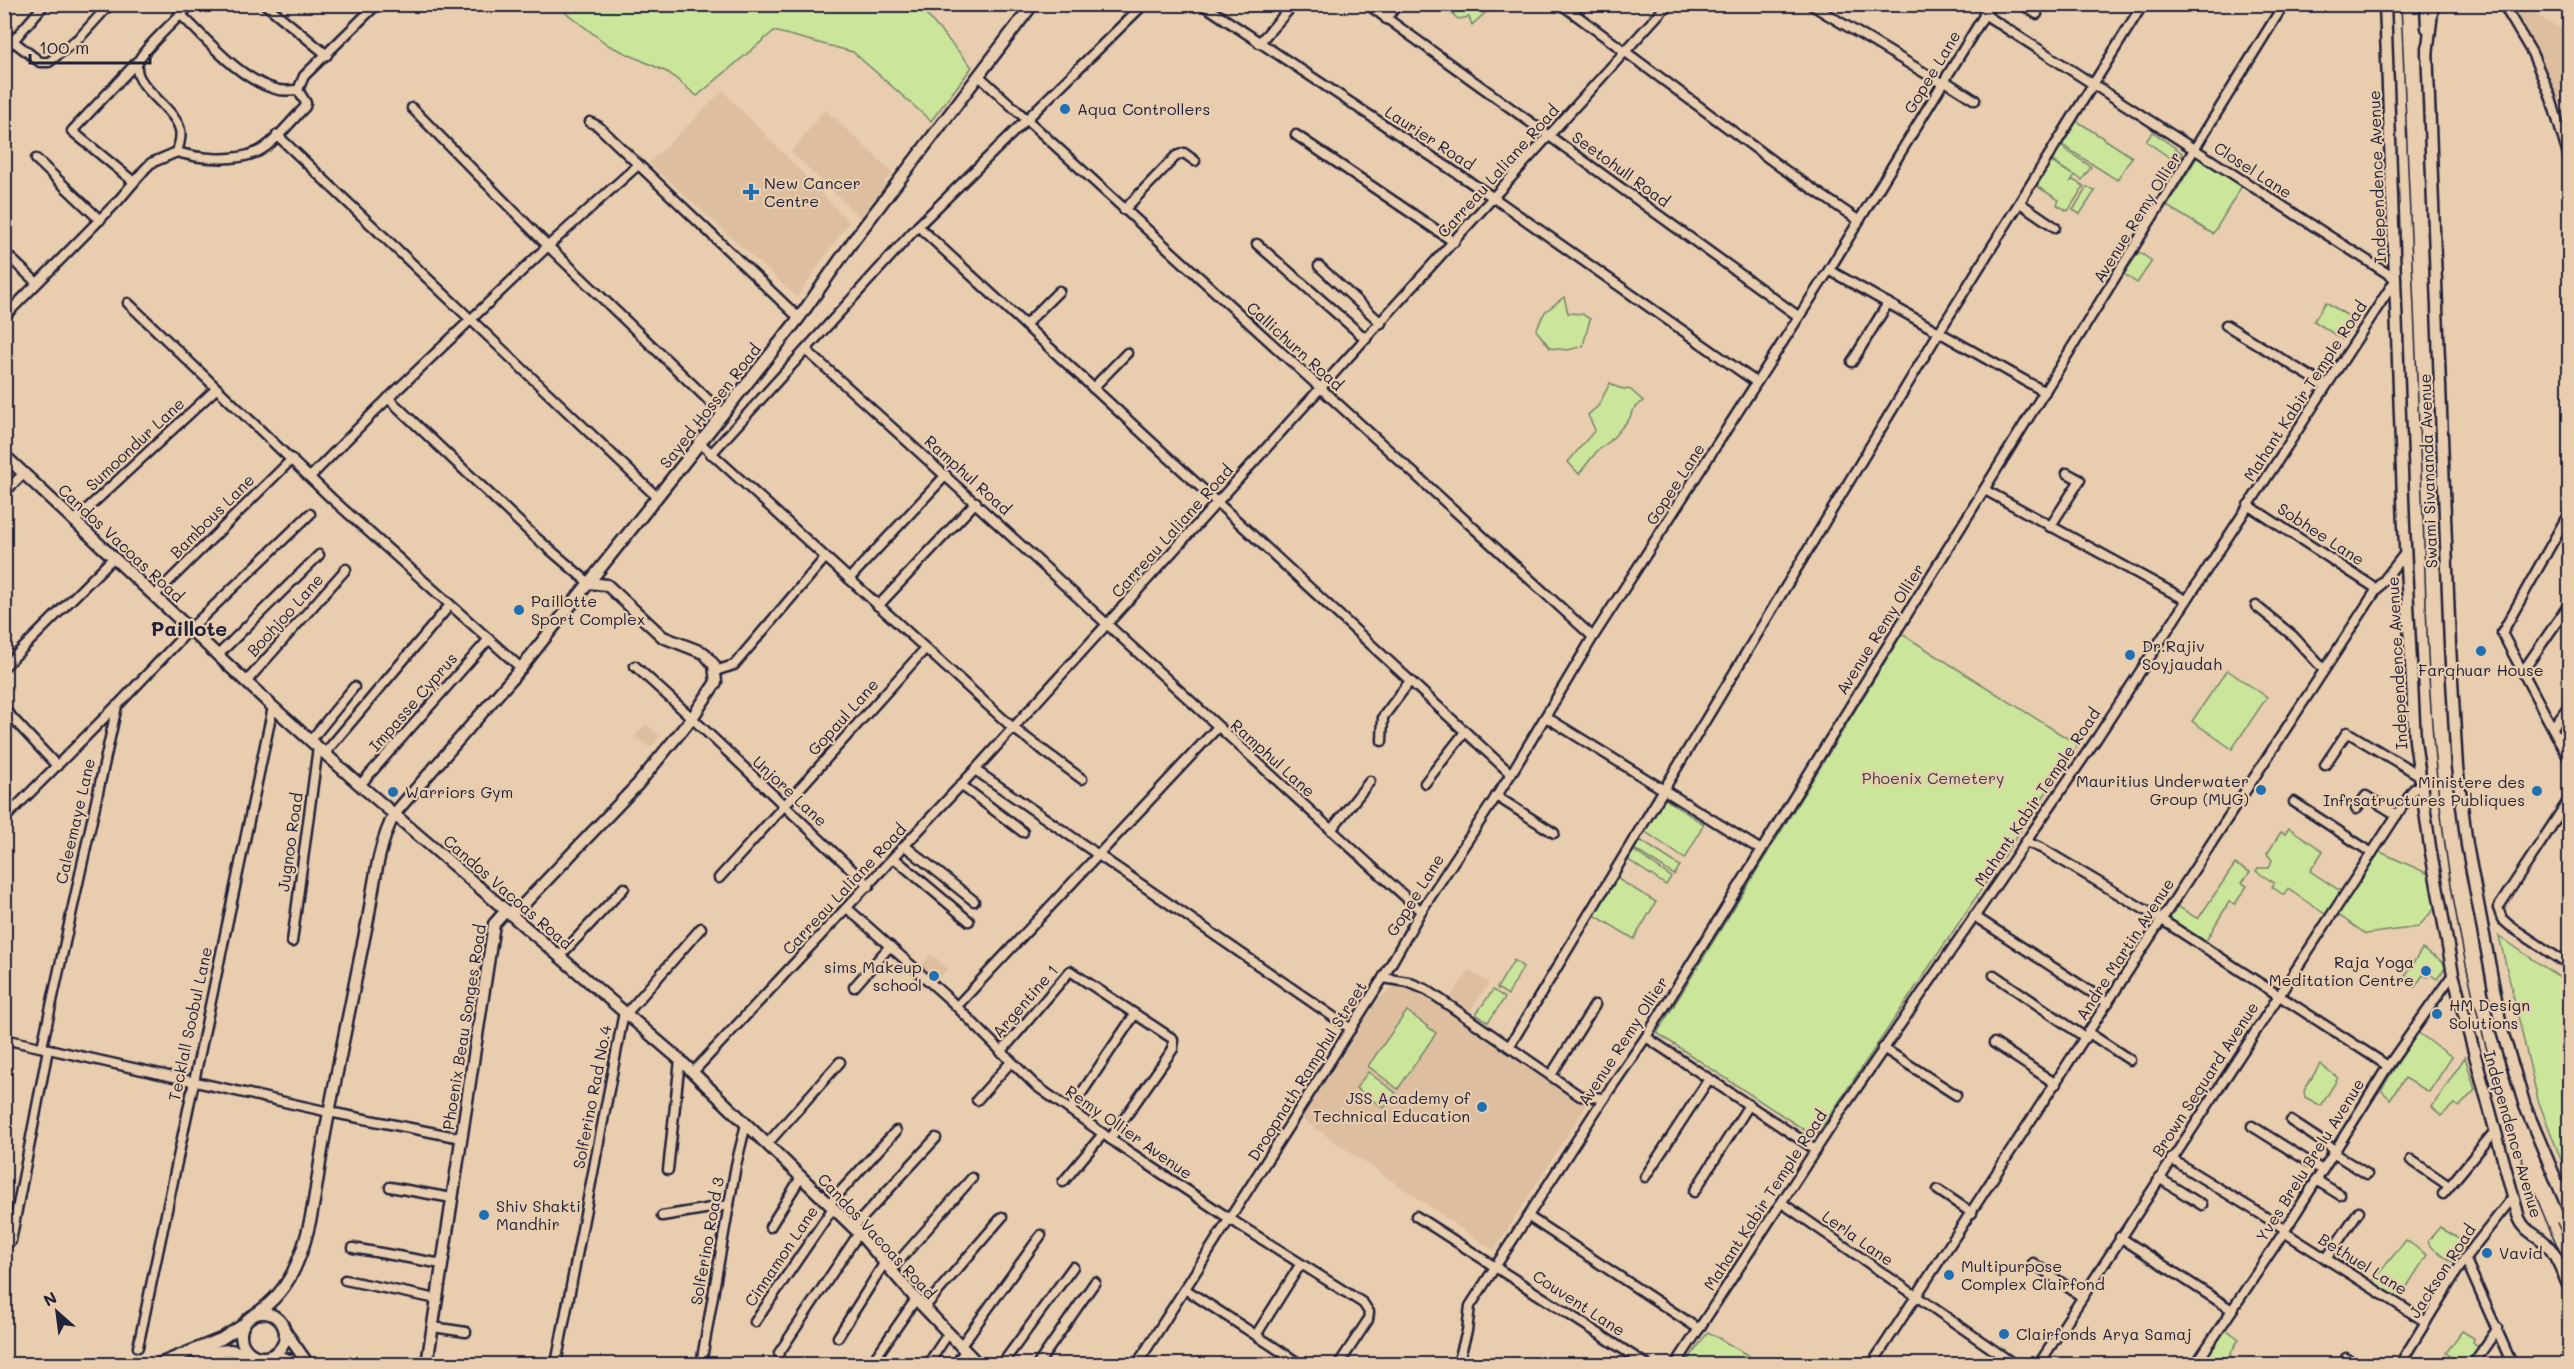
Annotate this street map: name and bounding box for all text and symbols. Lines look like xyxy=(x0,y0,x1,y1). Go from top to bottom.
street label: Gopee Lane xyxy=(1899,26,1965,117)
scale bar xyxy=(30,27,150,65)
text: 100 m xyxy=(39,35,89,59)
street label: Independence Avenue xyxy=(2363,90,2390,264)
place label: Aqua Controllers xyxy=(1077,98,1210,119)
street label: Carreau Laliane Road xyxy=(1432,100,1563,242)
street label: Laurier Road xyxy=(1381,101,1479,174)
marker: Aqua Controllers xyxy=(1058,102,1072,116)
street label: Seetohull Road xyxy=(1568,126,1674,211)
street label: Closel Lane xyxy=(2210,137,2296,203)
street label: Avenue Remy Ollier xyxy=(2088,147,2185,286)
place label: New Cancer Centre xyxy=(764,172,861,211)
marker: New Cancer Centre xyxy=(742,183,760,201)
street label: Callichurn Road xyxy=(1242,297,1348,395)
street label: Mahant Kabir Temple Road xyxy=(2238,297,2371,485)
street label: Sayed Hossen Road xyxy=(654,339,765,472)
street label: Swami Sivananda Avenue xyxy=(2414,373,2441,569)
street label: Sumoondur Lane xyxy=(81,392,188,495)
street label: Ramphul Road xyxy=(921,430,1016,519)
street label: Gopee Lane xyxy=(1640,439,1709,529)
street label: Carreau Laliane Road xyxy=(1106,460,1237,602)
street label: Bambous Lane xyxy=(165,469,258,562)
street label: Candos Vacoas Road xyxy=(54,479,189,606)
street label: Sobhee Lane xyxy=(2274,498,2369,570)
street label: Avenue Remy Ollier xyxy=(1831,559,1928,698)
street label: Boohjoo Lane xyxy=(242,569,327,661)
street label: Independence Avenue xyxy=(2381,576,2412,750)
place label: Paillotte Sport Complex xyxy=(531,590,645,629)
marker: Paillotte Sport Complex xyxy=(512,603,526,617)
district label: Paillote xyxy=(151,615,227,641)
place label: Dr.Rajiv Soyjaudah xyxy=(2142,635,2222,674)
marker: Farqhuar House xyxy=(2474,644,2488,658)
street label: Impasse Cyprus xyxy=(364,648,461,755)
marker: Dr.Rajiv Soyjaudah xyxy=(2123,648,2137,662)
place label: Farqhuar House xyxy=(2418,659,2544,680)
street label: Gopaul Lane xyxy=(803,674,883,759)
street label: Mahant Kabir Temple Road xyxy=(1969,703,2104,890)
street label: Ramphul Lane xyxy=(1227,714,1320,801)
street label: Unjore Lane xyxy=(749,751,832,831)
street label: Caleemaye Lane xyxy=(50,756,99,886)
park label: Phoenix Cemetery xyxy=(1862,767,2004,788)
place label: Mauritius Underwater Group (MUG) xyxy=(2076,770,2249,809)
place label: Ministere des Infrsatructures Publiques xyxy=(2323,771,2525,810)
place label: Warriors Gym xyxy=(405,781,513,802)
marker: Mauritius Underwater Group (MUG) xyxy=(2254,783,2268,797)
marker: Ministere des Infrsatructures Publiques xyxy=(2530,784,2544,798)
marker: Warriors Gym xyxy=(386,785,400,799)
street label: Jugnoo Road xyxy=(272,791,307,893)
street label: Carreau Laliane Road xyxy=(777,819,910,959)
street label: Candos Vacoas Road xyxy=(439,830,577,954)
street label: Gopee Lane xyxy=(1381,850,1448,940)
street label: Andre Martin Avenue xyxy=(2071,874,2178,1024)
street label: Phoenix Beau Songes Road xyxy=(437,922,490,1131)
street label: Tecklall Soobul Lane xyxy=(163,945,216,1103)
place label: Raja Yoga Meditation Centre xyxy=(2269,951,2414,990)
place label: sims Makeup school xyxy=(824,956,922,995)
street label: Argentine 1 xyxy=(987,960,1062,1042)
marker: Raja Yoga Meditation Centre xyxy=(2419,964,2433,978)
marker: sims Makeup school xyxy=(927,969,941,983)
street label: Avenue Remy Ollier xyxy=(1573,972,1672,1110)
street label: Droopnath Ramphul Street xyxy=(1242,977,1371,1165)
place label: HM Design Solutions xyxy=(2449,994,2530,1033)
street label: Brown Sequard Avenue xyxy=(2147,997,2263,1160)
marker: HM Design Solutions xyxy=(2430,1007,2444,1021)
street label: Solferino Rad No.4 xyxy=(567,1023,616,1171)
street label: Independence Avenue xyxy=(2480,1048,2547,1220)
street label: Yves Brelu Brelu Avenue xyxy=(2251,1074,2368,1245)
street label: Remy Ollier Avenue xyxy=(1062,1080,1197,1183)
place label: JSS Academy of Technical Education xyxy=(1313,1087,1471,1126)
marker: JSS Academy of Technical Education xyxy=(1475,1100,1489,1114)
street label: Mahant Kabir Temple Road xyxy=(1698,1106,1831,1294)
street label: Candos Vacoas Road xyxy=(814,1168,941,1303)
street label: Solferino Road 3 xyxy=(685,1175,728,1306)
place label: Shiv Shakti Mandhir xyxy=(496,1195,581,1234)
street label: Cinnamon Lane xyxy=(739,1201,822,1310)
street label: Lerla Lane xyxy=(1818,1205,1898,1270)
marker: Shiv Shakti Mandhir xyxy=(477,1208,491,1222)
street label: Jackson Road xyxy=(2403,1220,2480,1322)
street label: Bethuel Lane xyxy=(2315,1228,2412,1299)
place label: Vavid xyxy=(2499,1242,2543,1263)
marker: Vavid xyxy=(2480,1246,2494,1260)
place label: Multipurpose Complex Clairfond xyxy=(1961,1255,2105,1294)
street label: Couvent Lane xyxy=(1529,1265,1630,1340)
marker: Multipurpose Complex Clairfond xyxy=(1942,1268,1956,1282)
north arrow xyxy=(27,1282,87,1342)
text: N xyxy=(39,1286,60,1310)
place label: Clairfonds Arya Samaj xyxy=(2016,1323,2192,1344)
marker: Clairfonds Arya Samaj xyxy=(1997,1327,2011,1341)

